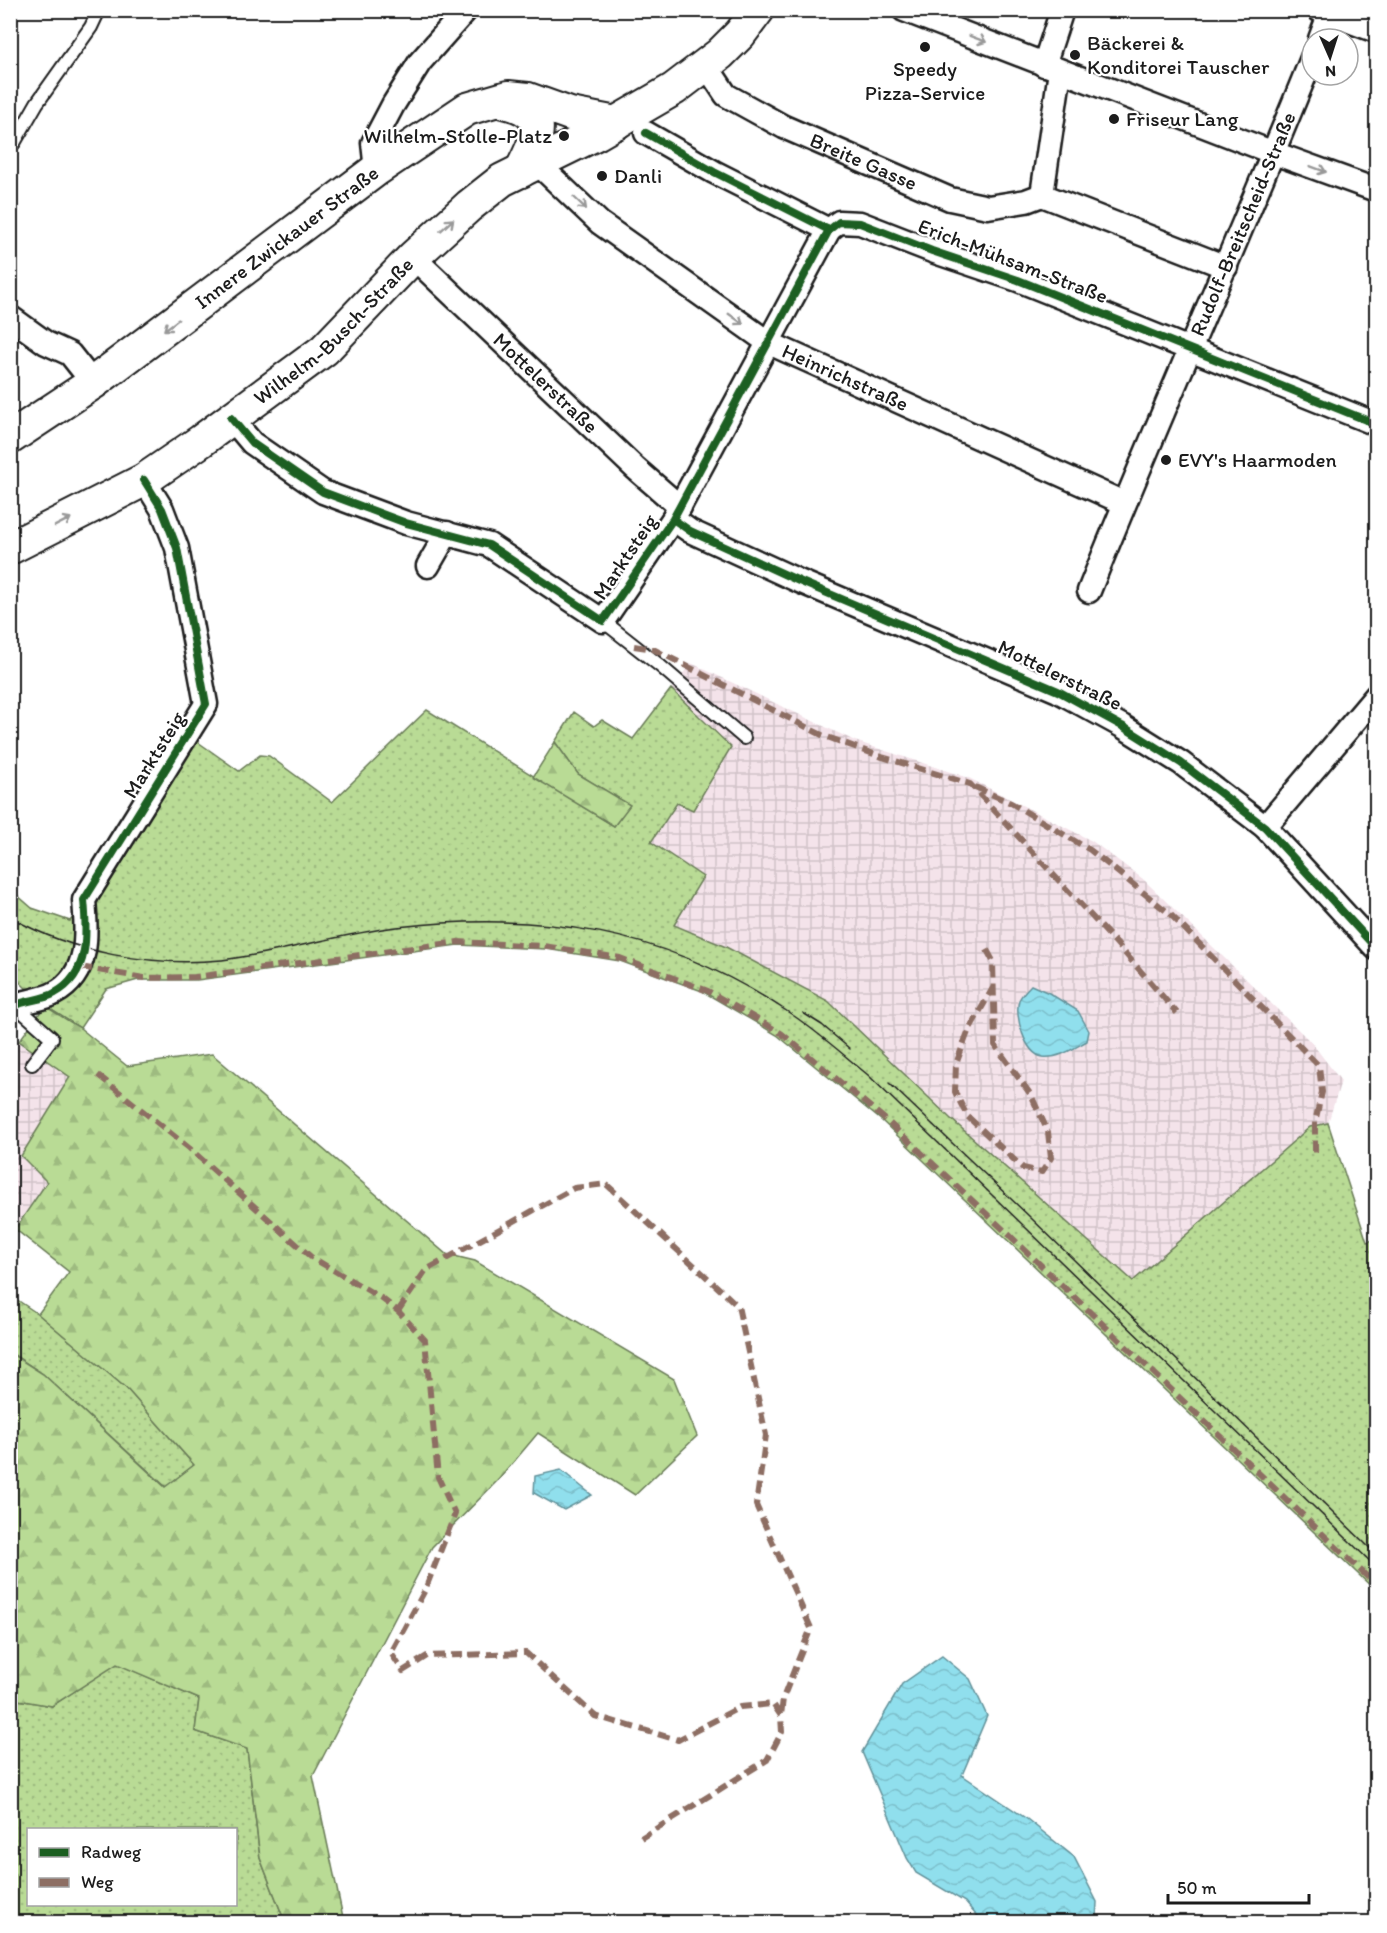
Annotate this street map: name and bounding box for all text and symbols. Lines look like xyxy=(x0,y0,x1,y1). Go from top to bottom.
north arrow xyxy=(1300,27,1360,87)
place label: Bäckerei & Konditorei Tauscher xyxy=(1087,30,1270,79)
one-way arrow xyxy=(969,35,987,46)
marker: Speedy Pizza-Service xyxy=(918,40,932,54)
marker: Bäckerei & Konditorei Tauscher xyxy=(1068,48,1082,62)
place label: Speedy Pizza-Service xyxy=(865,56,985,105)
text: N xyxy=(1325,62,1337,81)
place label: Friseur Lang xyxy=(1126,106,1239,131)
street label: Rudolf-Breitscheid-Straße xyxy=(1184,108,1301,340)
marker: Friseur Lang xyxy=(1107,112,1121,126)
place label: Wilhelm-Stolle-Platz xyxy=(363,123,552,148)
street label: Breite Gasse xyxy=(806,127,921,195)
marker: Wilhelm-Stolle-Platz xyxy=(557,129,571,143)
street label: Innere Zwickauer Straße xyxy=(190,160,383,314)
place label: Danli xyxy=(614,163,662,188)
one-way arrow xyxy=(1308,164,1326,175)
marker: Danli xyxy=(595,169,609,183)
one-way arrow xyxy=(572,196,587,211)
street label: Erich-Mühsam-Straße xyxy=(915,213,1112,308)
one-way arrow xyxy=(440,218,455,232)
street label: Wilhelm-Busch-Straße xyxy=(248,252,418,410)
one-way arrow xyxy=(728,313,744,325)
one-way arrow xyxy=(163,318,179,331)
street label: Mottelerstraße xyxy=(488,327,604,438)
street label: Heinrichstraße xyxy=(779,338,913,416)
place label: EVY's Haarmoden xyxy=(1178,447,1337,472)
marker: EVY's Haarmoden xyxy=(1159,453,1173,467)
street label: Marktsteig xyxy=(587,509,662,604)
one-way arrow xyxy=(53,516,71,527)
street label: Mottelerstraße xyxy=(994,634,1126,715)
street label: Marktsteig xyxy=(117,707,190,803)
legend xyxy=(27,1828,237,1906)
text: Radweg xyxy=(81,1841,142,1863)
scale bar xyxy=(1168,1867,1309,1905)
text: Weg xyxy=(81,1871,114,1893)
text: 50 m xyxy=(1177,1877,1217,1899)

